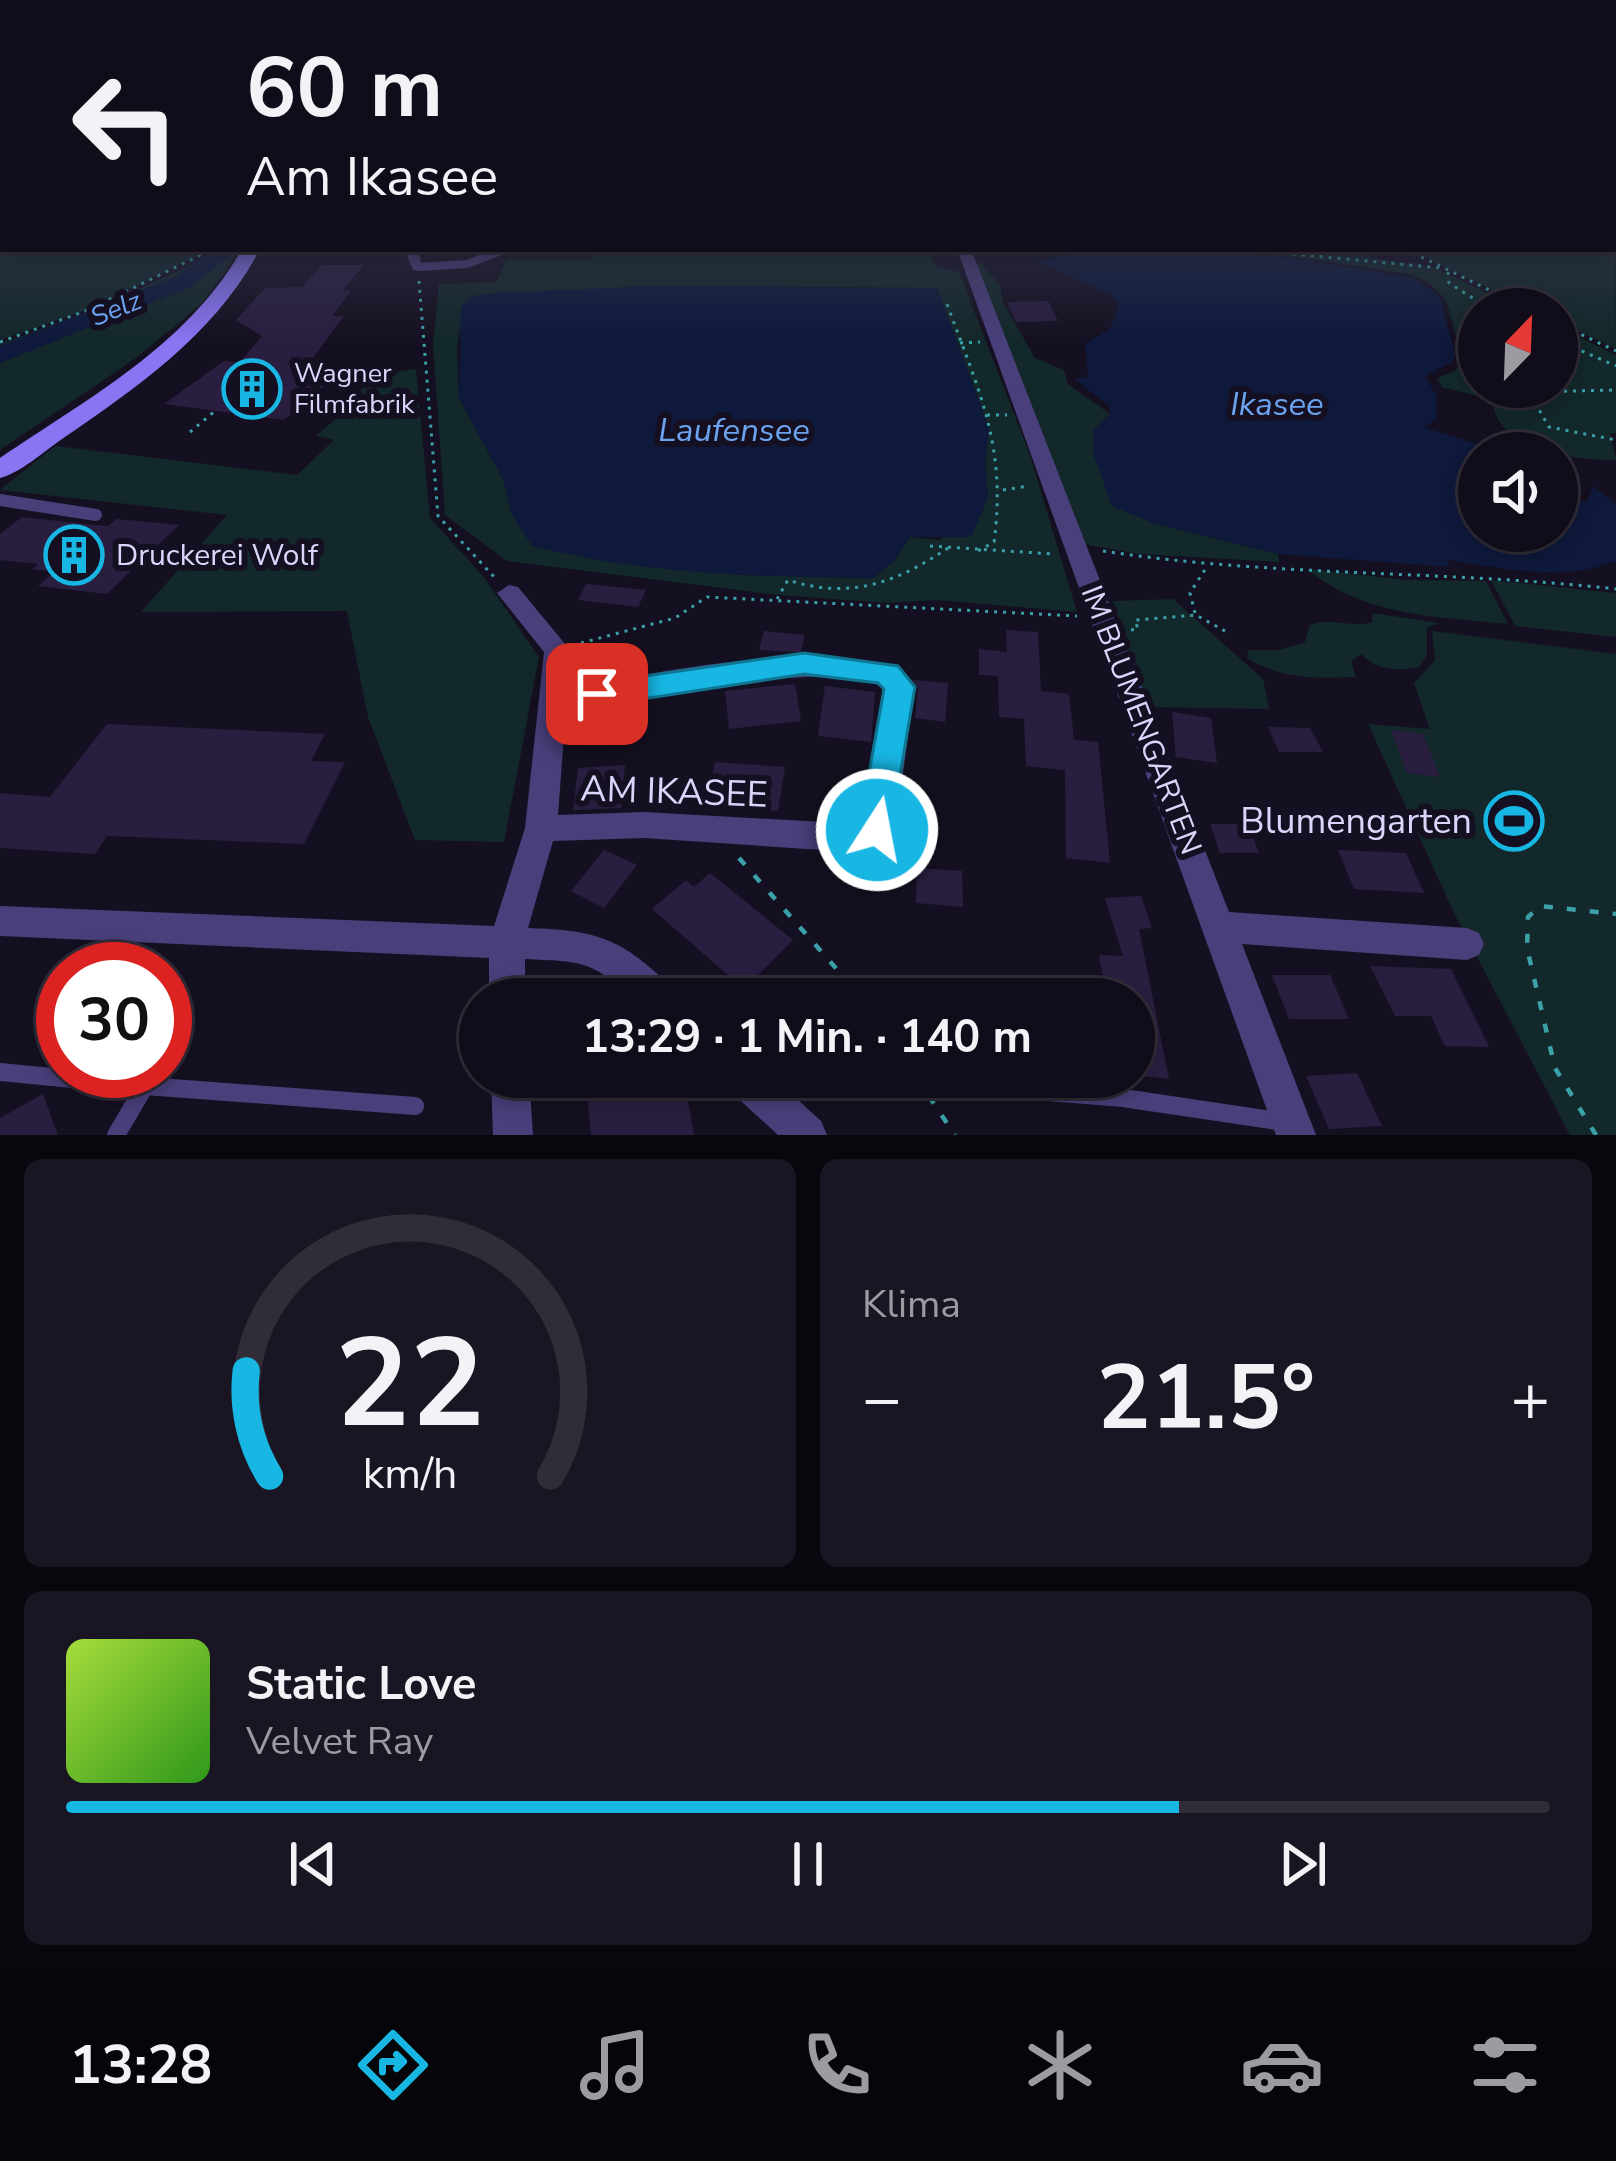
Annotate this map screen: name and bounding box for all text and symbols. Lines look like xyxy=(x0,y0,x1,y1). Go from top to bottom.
text: 60 m xyxy=(246,31,443,146)
icon: left xyxy=(48,48,204,204)
text: Am Ikasee xyxy=(246,140,498,214)
water label: Selz xyxy=(85,282,147,336)
north arrow xyxy=(1458,288,1578,408)
map controls xyxy=(1458,288,1578,552)
place label: Wagner Filmfabrik xyxy=(294,355,415,423)
building icon: Wagner Filmfabrik xyxy=(221,358,283,420)
water label: Ikasee xyxy=(1230,382,1324,427)
water label: Laufensee xyxy=(658,408,810,453)
button: sound xyxy=(1458,432,1578,552)
building icon: Druckerei Wolf xyxy=(43,524,105,586)
place label: Druckerei Wolf xyxy=(116,535,319,576)
street label: IM BLUMENGARTEN xyxy=(1071,580,1211,860)
pin xyxy=(546,643,648,745)
icon: arrive xyxy=(564,661,630,727)
street label: AM IKASEE xyxy=(580,764,768,820)
position arrow xyxy=(814,767,940,893)
sports icon: Blumengarten xyxy=(1483,790,1545,852)
place label: Blumengarten xyxy=(1240,797,1472,846)
speed limit sign: 30 xyxy=(36,942,192,1098)
text: 13:29 · 1 Min. · 140 m xyxy=(582,1007,1032,1068)
text: Klima xyxy=(862,1278,961,1331)
text: 22 xyxy=(335,1299,485,1469)
text: 21.5° xyxy=(1097,1337,1315,1460)
text: − xyxy=(862,1354,902,1444)
text: + xyxy=(1510,1354,1550,1444)
text: km/h xyxy=(363,1445,457,1503)
text: Static Love xyxy=(246,1654,476,1715)
text: Velvet Ray xyxy=(246,1715,433,1768)
icon: previous xyxy=(280,1831,346,1897)
icon: pause xyxy=(775,1831,841,1897)
icon: next xyxy=(1270,1831,1336,1897)
icon: directions xyxy=(351,2023,435,2107)
icon: music xyxy=(573,2023,657,2107)
icon: phone xyxy=(795,2023,879,2107)
icon: climate xyxy=(1018,2023,1102,2107)
icon: car xyxy=(1240,2023,1324,2107)
icon: filters xyxy=(1463,2023,1547,2107)
text: 13:28 xyxy=(69,2028,212,2102)

